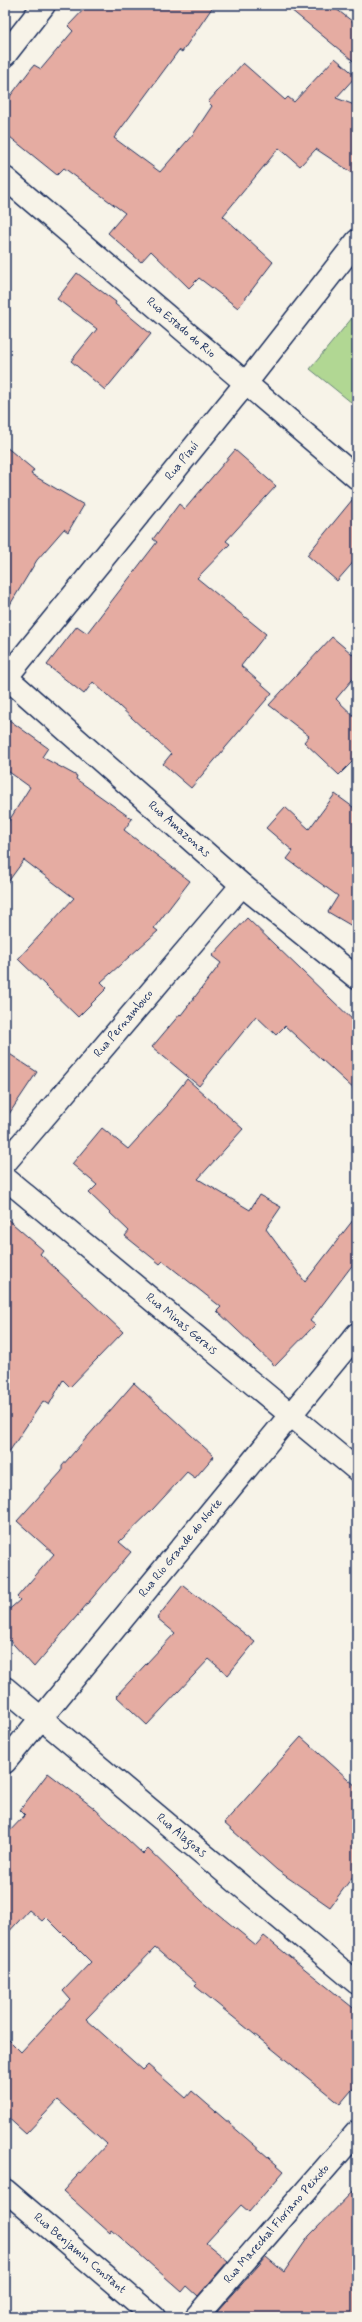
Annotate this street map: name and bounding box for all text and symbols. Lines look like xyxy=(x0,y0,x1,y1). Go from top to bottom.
street label: Rua Estado do Rio xyxy=(143,294,219,362)
street label: Rua Piauí xyxy=(162,438,203,484)
street label: Rua Amazonas xyxy=(144,798,214,862)
street label: Rua Pernambuco xyxy=(90,986,157,1061)
street label: Rua Minas Gerais xyxy=(142,1290,221,1359)
street label: Rua Rio Grande do Norte xyxy=(136,1495,227,1601)
street label: Rua Alagoas xyxy=(153,1810,210,1862)
street label: Rua Marechal Floriano Peixoto xyxy=(220,2161,333,2287)
street label: Rua Benjamin Constant xyxy=(30,2210,130,2298)

